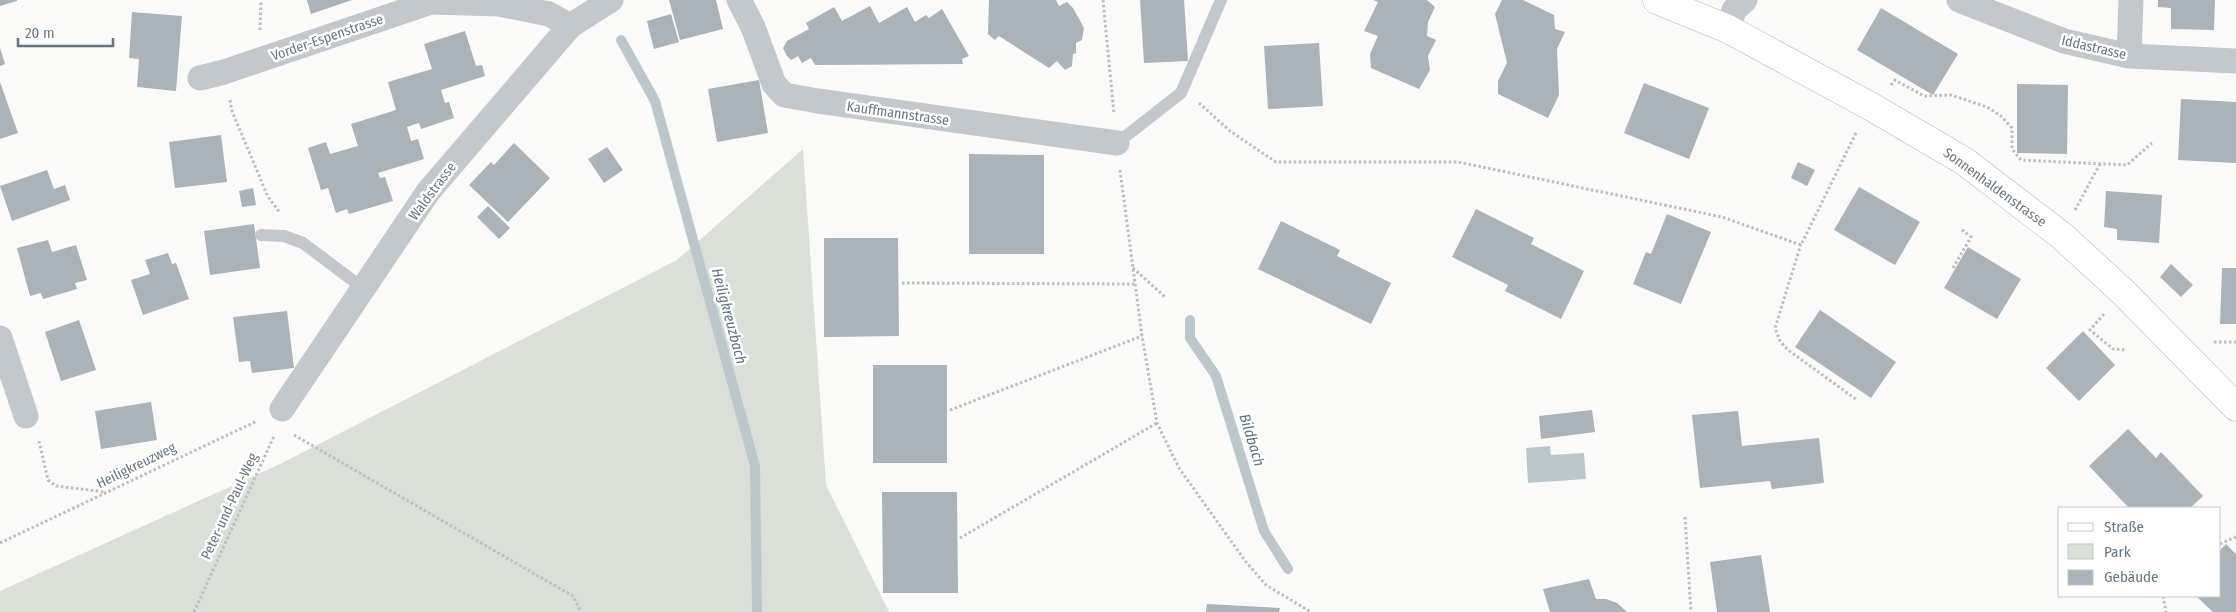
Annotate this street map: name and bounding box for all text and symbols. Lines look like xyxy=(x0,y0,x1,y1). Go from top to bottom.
street label: Vorder-Espenstrasse xyxy=(269,10,385,65)
scale bar xyxy=(18,15,112,47)
text: 20 m xyxy=(25,24,55,42)
street label: Iddastrasse xyxy=(2060,32,2128,63)
street label: Kauffmannstrasse xyxy=(846,98,950,129)
street label: Sonnenhaldenstrasse xyxy=(1940,144,2050,231)
street label: Waldstrasse xyxy=(405,159,460,224)
water label: Heiligkreuzbach xyxy=(708,266,750,366)
water label: Bildbach xyxy=(1236,412,1268,468)
street label: Heiligkreuzweg xyxy=(94,439,179,492)
street label: Peter-und-Paul-Weg xyxy=(197,450,262,562)
legend xyxy=(2058,507,2221,597)
text: Straße xyxy=(2104,518,2144,536)
text: Park xyxy=(2104,543,2131,561)
text: Gebäude xyxy=(2104,568,2159,586)

